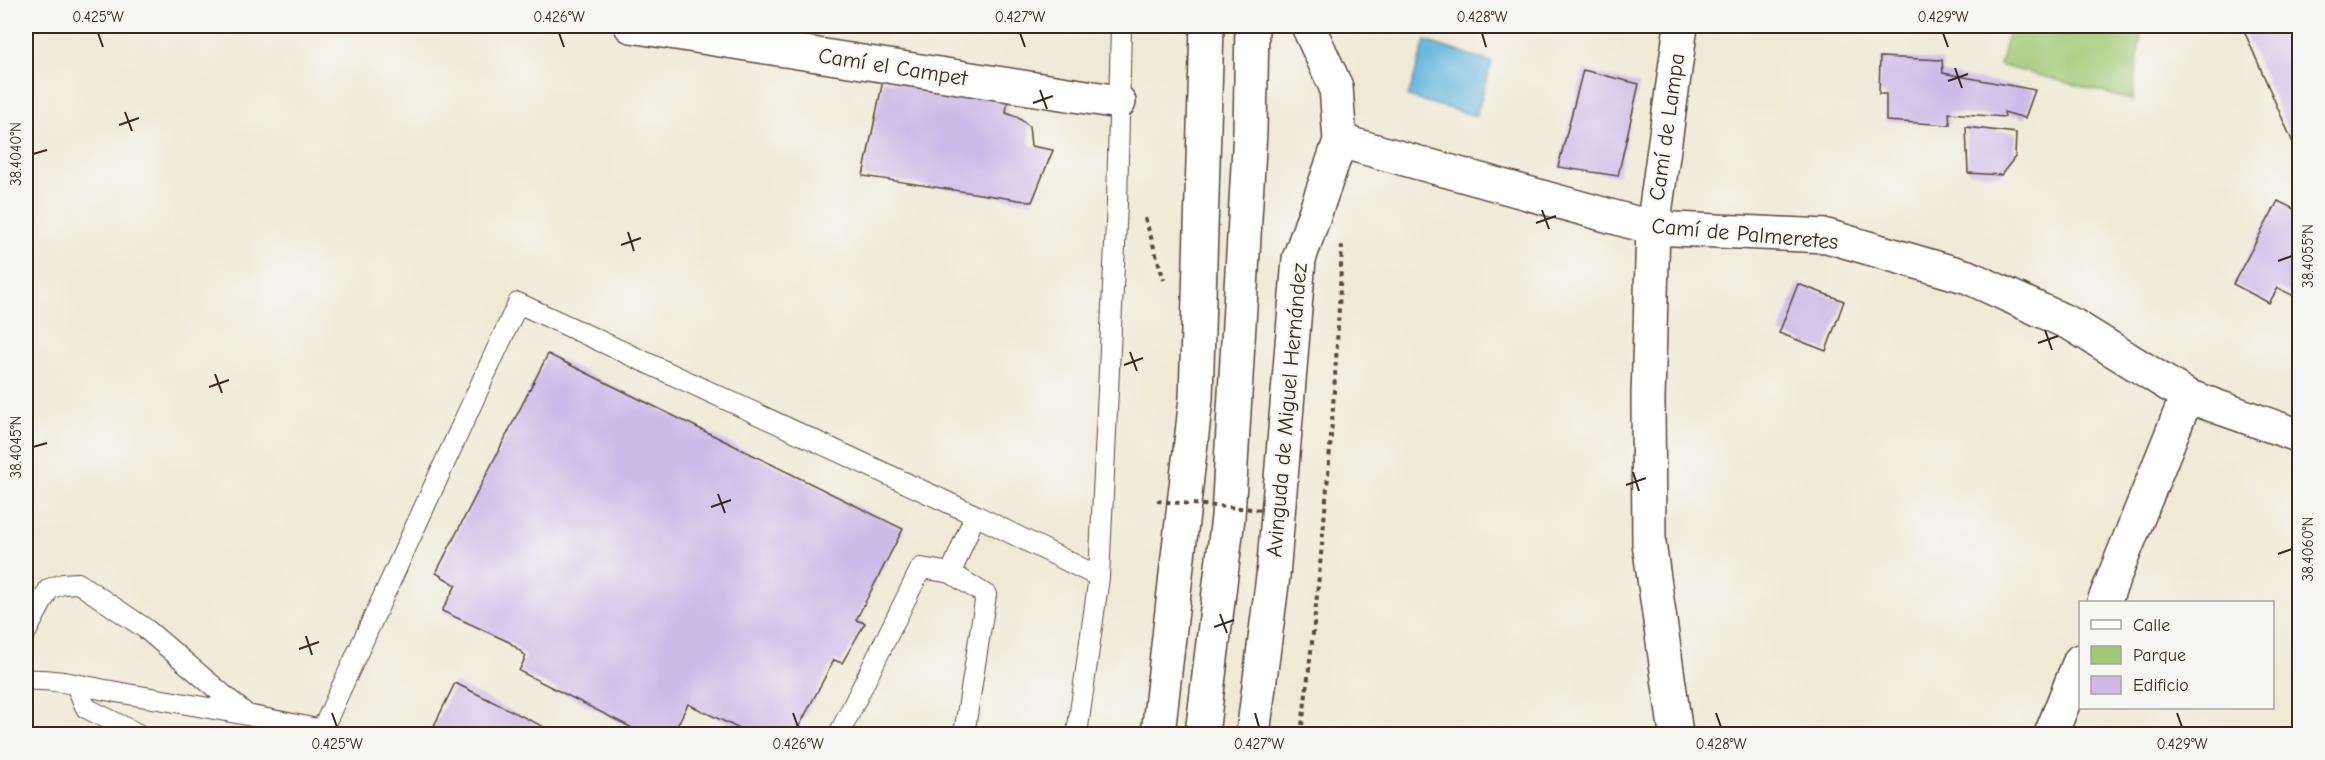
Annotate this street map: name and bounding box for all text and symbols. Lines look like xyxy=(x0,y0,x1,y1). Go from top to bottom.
text: 0.425°W xyxy=(72,8,124,26)
text: 0.426°W xyxy=(533,8,585,26)
text: 0.427°W xyxy=(995,8,1045,26)
text: 0.428°W xyxy=(1457,8,1507,26)
text: 0.429°W xyxy=(1917,8,1969,26)
street label: Camí el Campet xyxy=(817,42,970,92)
street label: Camí de Lampa xyxy=(1644,52,1690,202)
text: 38.4040°N xyxy=(7,122,25,186)
street label: Camí de Palmeretes xyxy=(1651,213,1839,255)
text: 38.4055°N xyxy=(2299,224,2317,288)
street label: Avinguda de Miguel Hernández xyxy=(1261,261,1313,558)
text: 38.4045°N xyxy=(7,416,25,478)
text: 38.4060°N xyxy=(2299,517,2317,581)
legend xyxy=(2079,601,2274,709)
text: Calle xyxy=(2133,615,2170,636)
text: Parque xyxy=(2133,645,2186,666)
text: Edificio xyxy=(2133,675,2189,696)
text: 0.425°W xyxy=(311,735,363,753)
text: 0.426°W xyxy=(772,735,824,753)
text: 0.427°W xyxy=(1234,735,1284,753)
text: 0.428°W xyxy=(1696,735,1746,753)
text: 0.429°W xyxy=(2156,735,2208,753)

